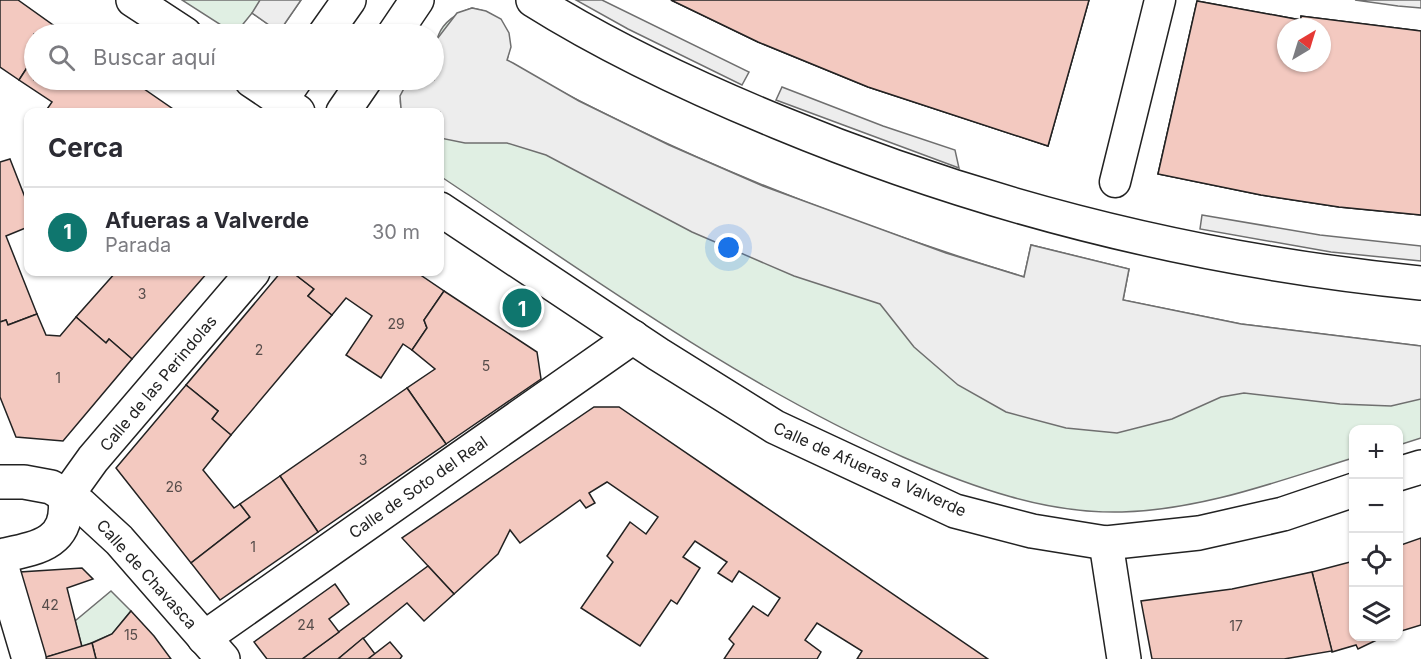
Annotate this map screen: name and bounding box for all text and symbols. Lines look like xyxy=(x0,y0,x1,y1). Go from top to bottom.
north arrow xyxy=(1277,18,1331,72)
search box xyxy=(24,24,444,90)
icon: search xyxy=(45,41,78,74)
text: Buscar aquí xyxy=(93,44,216,70)
text: Cerca xyxy=(48,132,123,163)
text: Afueras a Valverde xyxy=(105,207,309,233)
text: 1 xyxy=(63,220,72,244)
text: 30 m xyxy=(372,220,420,244)
text: Parada xyxy=(105,233,171,257)
your location xyxy=(714,233,743,262)
house number: 3 xyxy=(138,285,146,302)
pin: 1 xyxy=(502,286,542,330)
street label: Calle de las Perindolas xyxy=(95,311,221,455)
house number: 29 xyxy=(387,315,405,332)
house number: 2 xyxy=(255,341,263,358)
house number: 5 xyxy=(482,357,490,374)
house number: 1 xyxy=(55,369,61,386)
street label: Calle de Afueras a Valverde xyxy=(770,417,970,521)
map controls xyxy=(1349,425,1403,641)
button: + xyxy=(1349,425,1403,479)
street label: Calle de Soto del Real xyxy=(345,432,491,542)
house number: 3 xyxy=(359,451,367,468)
house number: 26 xyxy=(165,478,183,495)
button: − xyxy=(1349,479,1403,533)
street label: Calle de Chavasca xyxy=(93,515,201,633)
button: locate xyxy=(1349,533,1403,587)
house number: 1 xyxy=(250,538,256,555)
button: layers xyxy=(1349,587,1403,641)
house number: 42 xyxy=(41,596,59,613)
house number: 24 xyxy=(297,616,315,633)
house number: 17 xyxy=(1229,617,1243,634)
house number: 15 xyxy=(124,626,138,643)

